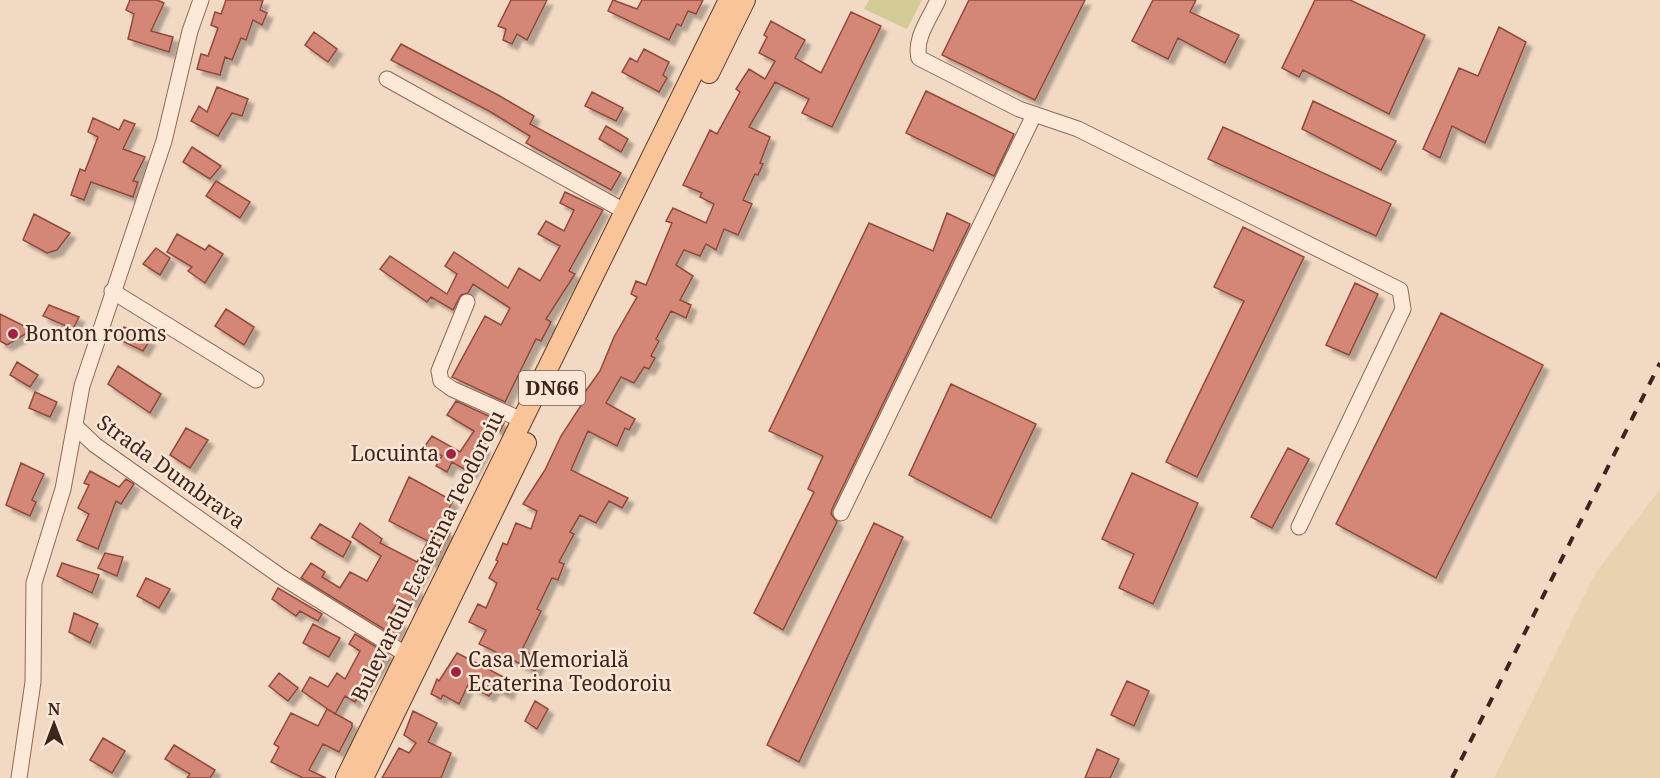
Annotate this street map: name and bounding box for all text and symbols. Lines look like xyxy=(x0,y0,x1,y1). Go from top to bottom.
place label: Bonton rooms xyxy=(25,319,166,347)
marker: Bonton rooms xyxy=(6,327,20,341)
road number: DN66 xyxy=(519,371,585,405)
street label: Bulevardul Ecaterina Teodoroiu xyxy=(344,405,510,706)
street label: Strada Dumbrava xyxy=(92,408,251,535)
place label: Locuinta xyxy=(351,439,439,467)
marker: Locuinta xyxy=(444,447,458,461)
place label: Casa Memorială Ecaterina Teodoroiu xyxy=(468,645,672,697)
marker: Casa Memorială Ecaterina Teodoroiu xyxy=(449,665,463,679)
north arrow xyxy=(24,694,84,754)
text: N xyxy=(48,698,61,720)

